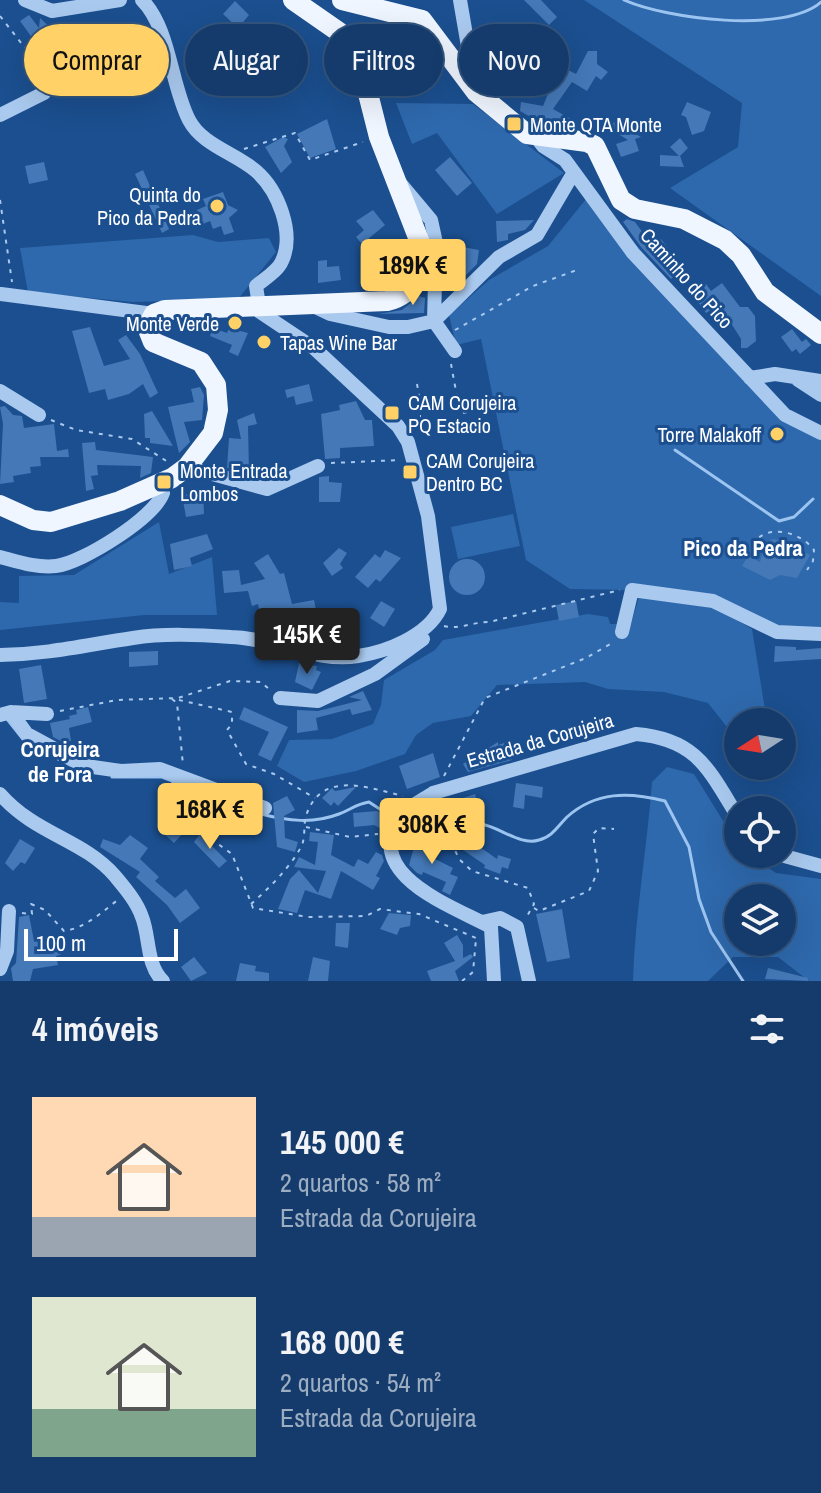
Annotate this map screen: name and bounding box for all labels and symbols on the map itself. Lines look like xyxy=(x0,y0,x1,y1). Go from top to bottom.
place label: Monte QTA Monte xyxy=(530,111,662,138)
marker: Monte QTA Monte xyxy=(505,115,523,133)
place label: Quinta do Pico da Pedra xyxy=(97,181,201,231)
marker: Quinta do Pico da Pedra xyxy=(208,197,226,215)
street label: Caminho do Pico xyxy=(635,222,739,334)
pin: 189K € xyxy=(348,239,478,307)
place label: Monte Verde xyxy=(126,310,219,337)
marker: Monte Verde xyxy=(226,314,244,332)
place label: Tapas Wine Bar xyxy=(280,329,398,356)
marker: Tapas Wine Bar xyxy=(255,333,273,351)
place label: CAM Corujeira PQ Estacio xyxy=(408,389,516,439)
marker: CAM Corujeira PQ Estacio xyxy=(383,404,401,422)
place label: Torre Malakoff xyxy=(657,421,761,448)
marker: Torre Malakoff xyxy=(768,425,786,443)
place label: CAM Corujeira Dentro BC xyxy=(426,447,534,497)
place label: Monte Entrada Lombos xyxy=(180,457,288,507)
marker: CAM Corujeira Dentro BC xyxy=(401,463,419,481)
marker: Monte Entrada Lombos xyxy=(155,473,173,491)
district label: Pico da Pedra xyxy=(683,533,803,563)
pin: 145K € xyxy=(242,608,372,676)
street label: Estrada da Corujeira xyxy=(464,706,616,774)
north arrow xyxy=(724,708,796,780)
district label: Corujeira de Fora xyxy=(20,734,100,789)
pin: 168K € xyxy=(145,783,275,851)
pin: 308K € xyxy=(367,798,497,866)
scale bar xyxy=(24,925,178,961)

